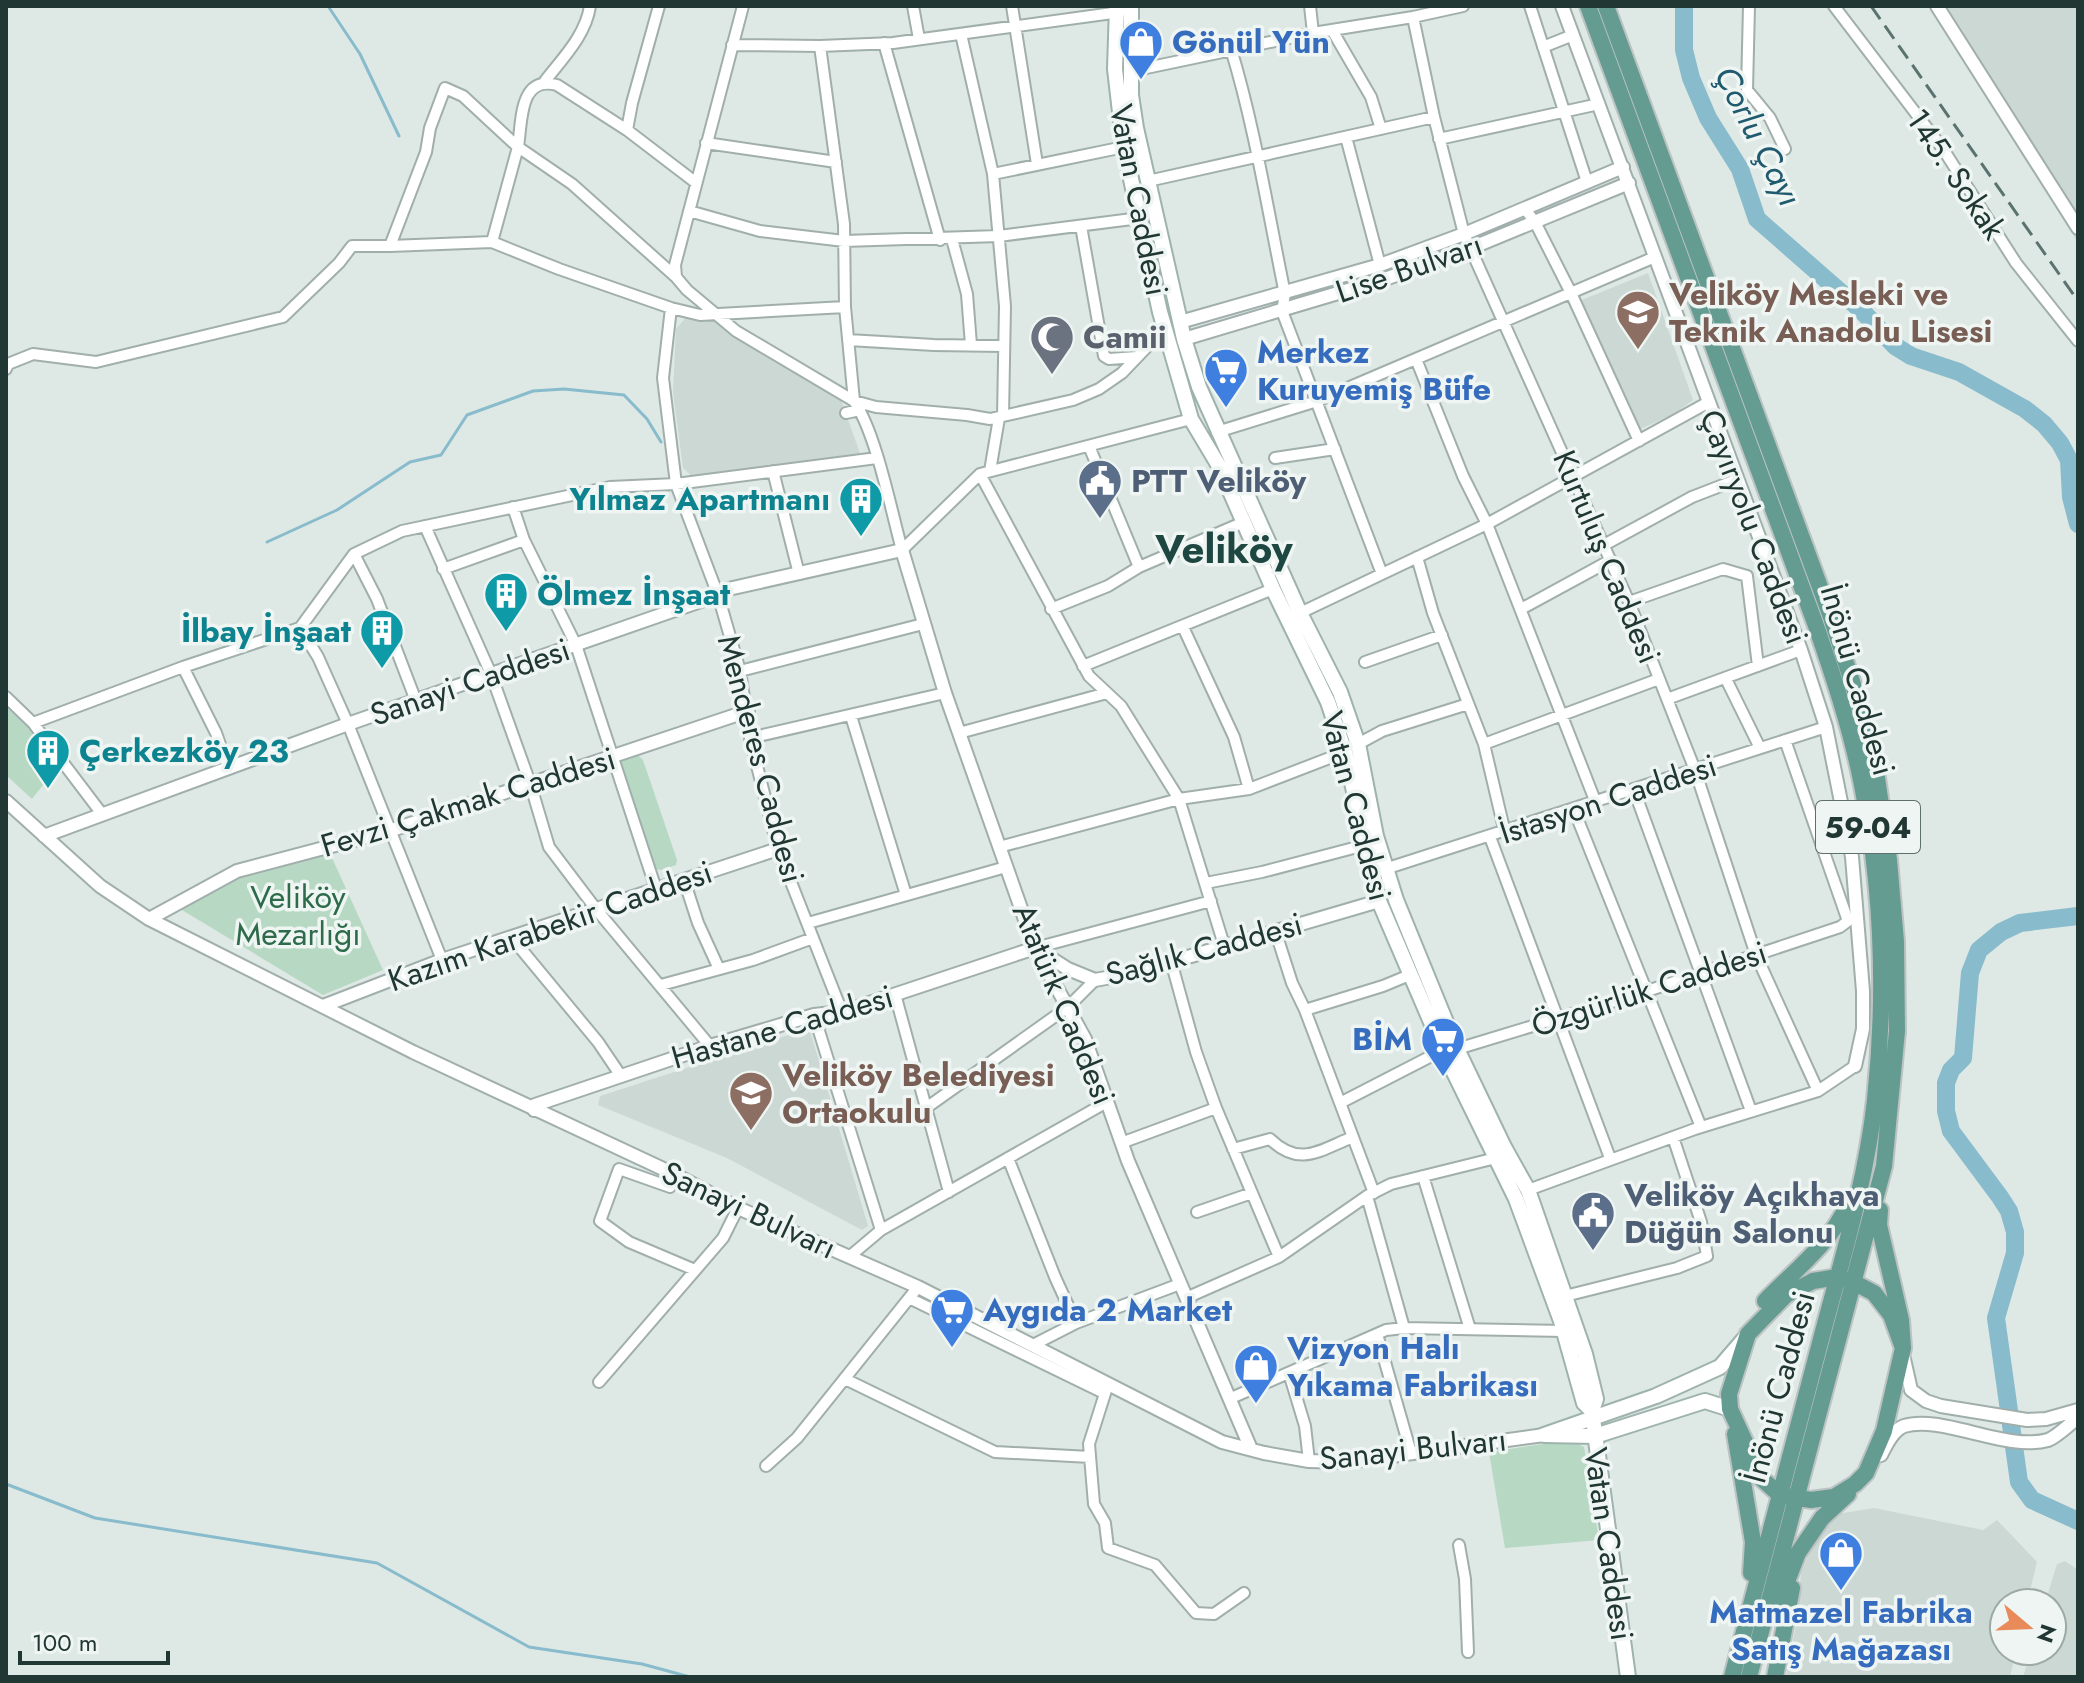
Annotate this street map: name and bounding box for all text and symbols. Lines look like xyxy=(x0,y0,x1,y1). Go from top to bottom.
shop icon: Gönül Yün xyxy=(1117,18,1165,81)
place label: Gönül Yün xyxy=(1172,19,1330,65)
water label: Çorlu Çayı xyxy=(1702,57,1814,215)
street label: 145. Sokak xyxy=(1895,99,2017,249)
street label: Vatan Caddesi xyxy=(1098,100,1180,300)
street label: Lise Bulvarı xyxy=(1329,221,1489,315)
place label: Veliköy Mesleki ve Teknik Anadolu Lisesi xyxy=(1668,271,1992,354)
school or university icon: Veliköy Mesleki ve Teknik Anadolu Lisesi xyxy=(1614,288,1662,351)
mosque icon: Camii xyxy=(1028,313,1076,376)
place label: Camii xyxy=(1083,314,1167,360)
place label: Merkez Kuruyemiş Büfe xyxy=(1257,329,1491,412)
supermarket icon: Merkez Kuruyemiş Büfe xyxy=(1202,346,1250,409)
street label: Çayıryolu Caddesi xyxy=(1688,403,1820,651)
street label: Kurtuluş Caddesi xyxy=(1541,443,1673,671)
public building icon: PTT Veliköy xyxy=(1076,457,1124,520)
place label: PTT Veliköy xyxy=(1131,458,1307,504)
building icon: Yılmaz Apartmanı xyxy=(837,475,885,538)
place label: Yılmaz Apartmanı xyxy=(569,476,830,522)
district label: Veliköy xyxy=(1154,520,1294,578)
building icon: Ölmez İnşaat xyxy=(482,570,530,633)
place label: Ölmez İnşaat xyxy=(537,571,731,617)
street label: İnönü Caddesi xyxy=(1809,579,1907,781)
building icon: İlbay İnşaat xyxy=(358,607,406,670)
place label: İlbay İnşaat xyxy=(181,608,352,654)
street label: Sanayi Caddesi xyxy=(364,626,576,738)
street label: Menderes Caddesi xyxy=(706,630,816,888)
street label: Vatan Caddesi xyxy=(1309,706,1403,906)
building icon: Çerkezköy 23 xyxy=(24,727,72,790)
place label: Çerkezköy 23 xyxy=(79,728,289,774)
street label: Fevzi Çakmak Caddesi xyxy=(315,735,621,869)
street label: İstasyon Caddesi xyxy=(1494,742,1722,856)
road number: 59-04 xyxy=(1816,801,1920,853)
street label: Kazım Karabekir Caddesi xyxy=(382,849,718,1003)
park label: Veliköy Mezarlığı xyxy=(235,874,361,957)
street label: Atatürk Caddesi xyxy=(1001,896,1127,1112)
street label: Sağlık Caddesi xyxy=(1100,901,1308,997)
street label: Özgürlük Caddesi xyxy=(1525,929,1773,1049)
street label: Hastane Caddesi xyxy=(666,973,898,1081)
supermarket icon: BİM xyxy=(1419,1015,1467,1078)
place label: BİM xyxy=(1352,1016,1412,1062)
place label: Veliköy Belediyesi Ortaokulu xyxy=(781,1052,1055,1135)
school or university icon: Veliköy Belediyesi Ortaokulu xyxy=(727,1069,775,1132)
street label: Sanayi Bulvarı xyxy=(654,1149,844,1271)
place label: Veliköy Açıkhava Düğün Salonu xyxy=(1623,1172,1879,1255)
public building icon: Veliköy Açıkhava Düğün Salonu xyxy=(1569,1189,1617,1252)
supermarket icon: Aygıda 2 Market xyxy=(928,1286,976,1349)
street label: İnönü Caddesi xyxy=(1731,1286,1827,1488)
place label: Aygıda 2 Market xyxy=(982,1287,1233,1333)
place label: Vizyon Halı Yıkama Fabrikası xyxy=(1286,1325,1538,1408)
shop icon: Vizyon Halı Yıkama Fabrikası xyxy=(1232,1342,1280,1405)
street label: Sanayi Bulvarı xyxy=(1317,1416,1509,1482)
street label: Vatan Caddesi xyxy=(1573,1445,1645,1643)
shop icon: Matmazel Fabrika Satış Mağazası xyxy=(1817,1529,1865,1592)
north arrow xyxy=(1988,1587,2068,1667)
place label: Matmazel Fabrika Satış Mağazası xyxy=(1709,1589,1973,1672)
scale bar xyxy=(20,1615,168,1665)
text: N xyxy=(2029,1620,2065,1647)
text: 100 m xyxy=(32,1625,98,1660)

